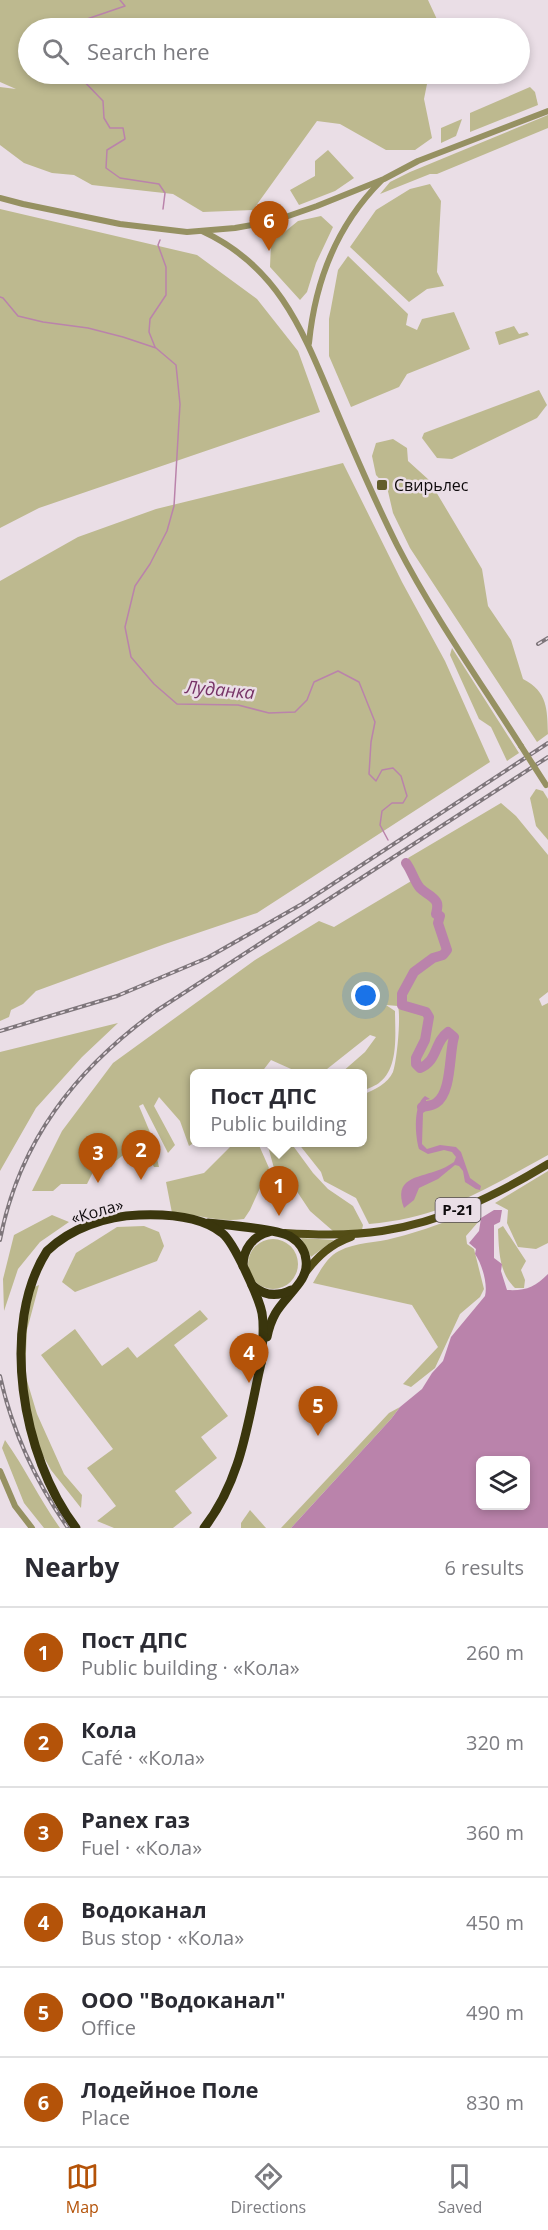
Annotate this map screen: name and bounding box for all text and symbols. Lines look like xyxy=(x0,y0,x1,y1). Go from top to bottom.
search box xyxy=(18,18,530,84)
icon: search xyxy=(39,35,72,68)
text: Search here xyxy=(87,36,210,66)
pin: 6 xyxy=(250,202,288,251)
place label: Свирьлес xyxy=(394,474,469,496)
marker: Свирьлес xyxy=(375,478,389,492)
water label: Луданка xyxy=(183,674,256,704)
your location xyxy=(351,981,380,1010)
popup xyxy=(190,1069,367,1147)
text: Пост ДПС xyxy=(210,1080,317,1110)
text: Public building xyxy=(210,1110,347,1137)
pin: 2 xyxy=(122,1130,160,1180)
pin: 3 xyxy=(78,1134,118,1183)
pin: 1 xyxy=(260,1166,298,1216)
street label: «Кола» xyxy=(68,1193,126,1229)
road number: Р-21 xyxy=(436,1198,480,1222)
pin: 4 xyxy=(230,1334,268,1383)
pin: 5 xyxy=(298,1386,338,1436)
map controls xyxy=(476,1456,530,1510)
button: layers xyxy=(476,1456,530,1510)
text: Nearby xyxy=(24,1549,119,1585)
text: 6 results xyxy=(444,1554,524,1581)
text: Пост ДПС xyxy=(81,1624,187,1654)
text: 1 xyxy=(38,1639,49,1666)
text: 260 m xyxy=(466,1639,524,1666)
text: Public building · «Кола» xyxy=(81,1654,300,1681)
text: Кола xyxy=(81,1714,137,1744)
text: 2 xyxy=(38,1729,49,1756)
text: 320 m xyxy=(466,1729,524,1756)
text: Café · «Кола» xyxy=(81,1744,205,1771)
text: Panex газ xyxy=(81,1804,190,1834)
text: 3 xyxy=(38,1819,49,1846)
text: 360 m xyxy=(466,1819,524,1846)
text: Fuel · «Кола» xyxy=(81,1834,202,1861)
text: Водоканал xyxy=(81,1894,207,1924)
text: 4 xyxy=(38,1909,49,1936)
text: 450 m xyxy=(466,1909,524,1936)
text: Bus stop · «Кола» xyxy=(81,1924,244,1951)
text: ООО "Водоканал" xyxy=(81,1984,286,2014)
text: 5 xyxy=(38,1999,49,2026)
text: 490 m xyxy=(466,1999,524,2026)
text: Office xyxy=(81,2014,136,2041)
text: Лодейное Поле xyxy=(81,2074,259,2104)
text: 6 xyxy=(38,2089,49,2116)
text: 830 m xyxy=(466,2089,524,2116)
text: Place xyxy=(81,2104,130,2131)
tab: Map xyxy=(66,2160,99,2218)
tab: Directions xyxy=(230,2160,306,2218)
tab: Saved xyxy=(438,2160,482,2218)

